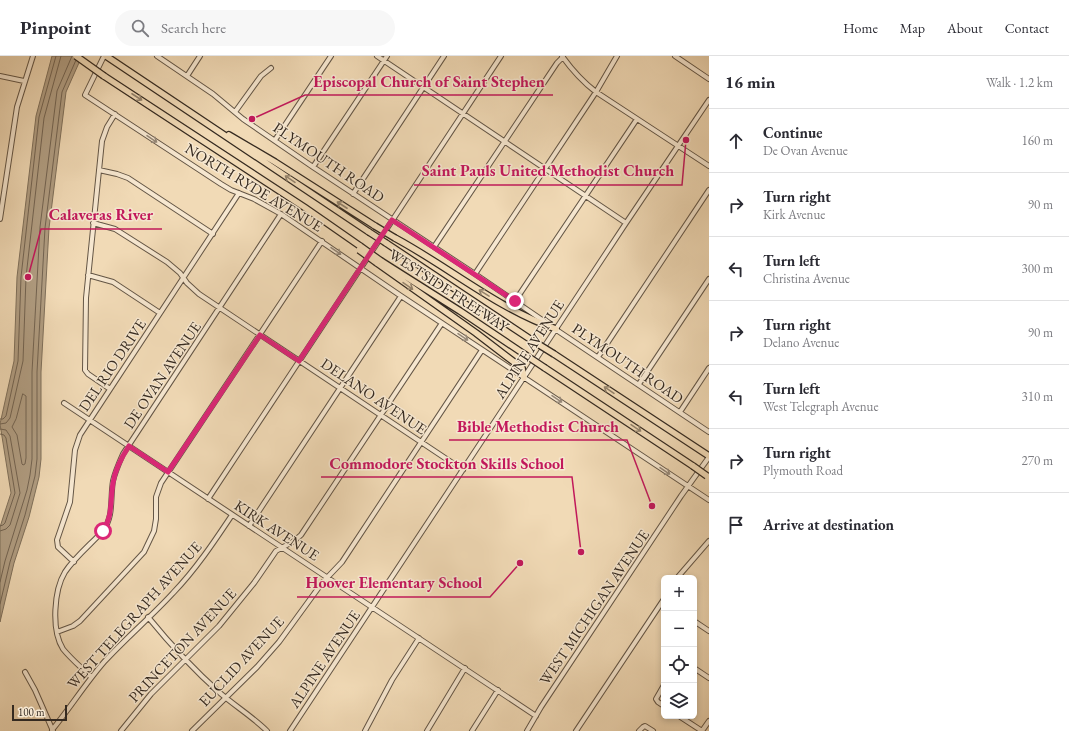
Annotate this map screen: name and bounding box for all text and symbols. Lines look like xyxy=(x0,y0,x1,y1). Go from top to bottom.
search box xyxy=(115,10,395,46)
text: Pinpoint xyxy=(20,15,91,40)
icon: search xyxy=(129,17,151,39)
text: Search here xyxy=(161,18,226,37)
text: Home xyxy=(843,19,878,37)
text: Map xyxy=(900,19,925,37)
text: About xyxy=(947,19,983,37)
text: Contact xyxy=(1005,19,1049,37)
callout: Episcopal Church of Saint Stephen xyxy=(305,67,553,95)
text: Episcopal Church of Saint Stephen xyxy=(313,71,545,92)
text: 16 min xyxy=(725,71,775,93)
text: Walk · 1.2 km xyxy=(986,74,1053,91)
one-way arrow xyxy=(131,93,142,102)
street label: PLYMOUTH ROAD xyxy=(270,118,388,206)
text: Continue xyxy=(763,123,823,142)
icon: ahead xyxy=(725,130,747,152)
text: 160 m xyxy=(1022,132,1053,149)
one-way arrow xyxy=(147,135,158,143)
street label: NORTH RYDE AVENUE xyxy=(182,138,327,236)
text: De Ovan Avenue xyxy=(763,142,848,159)
callout: Saint Pauls United Methodist Church xyxy=(414,157,682,185)
text: Saint Pauls United Methodist Church xyxy=(422,160,674,181)
one-way arrow xyxy=(285,175,296,183)
text: Turn right xyxy=(763,187,831,206)
icon: right xyxy=(725,194,747,216)
text: 90 m xyxy=(1028,196,1053,213)
callout: Calaveras River xyxy=(41,201,162,229)
one-way arrow xyxy=(336,201,347,210)
text: Calaveras River xyxy=(49,204,154,225)
text: Kirk Avenue xyxy=(763,206,825,223)
street label: WESTSIDE FREEWAY xyxy=(385,244,514,337)
one-way arrow xyxy=(331,247,342,255)
text: Turn left xyxy=(763,251,820,270)
icon: left xyxy=(725,258,747,280)
text: 300 m xyxy=(1022,260,1053,277)
text: Christina Avenue xyxy=(763,270,850,287)
one-way arrow xyxy=(403,282,414,290)
one-way arrow xyxy=(479,289,490,297)
route end xyxy=(506,292,524,310)
street label: ALPINE AVENUE xyxy=(489,296,568,403)
street label: DEL RIO DRIVE xyxy=(74,315,150,415)
text: Turn right xyxy=(763,315,831,334)
street label: DE OVAN AVENUE xyxy=(119,317,205,432)
street label: PLYMOUTH ROAD xyxy=(569,319,687,407)
icon: right xyxy=(725,322,747,344)
text: 90 m xyxy=(1028,324,1053,341)
one-way arrow xyxy=(457,333,468,341)
text: Delano Avenue xyxy=(763,334,839,351)
street label: DELANO AVENUE xyxy=(318,354,431,439)
text: Turn left xyxy=(763,379,820,398)
one-way arrow xyxy=(603,386,614,394)
icon: left xyxy=(725,386,747,408)
text: 310 m xyxy=(1022,388,1053,405)
one-way arrow xyxy=(551,395,562,403)
text: West Telegraph Avenue xyxy=(763,398,879,415)
callout: Bible Methodist Church xyxy=(449,412,627,440)
text: Bible Methodist Church xyxy=(457,416,619,437)
one-way arrow xyxy=(630,424,641,432)
text: Turn right xyxy=(763,443,831,462)
callout: Commodore Stockton Skills School xyxy=(321,449,572,477)
icon: right xyxy=(725,450,747,472)
text: 270 m xyxy=(1022,452,1053,469)
text: Commodore Stockton Skills School xyxy=(330,453,565,474)
text: Plymouth Road xyxy=(763,462,843,479)
one-way arrow xyxy=(659,467,670,475)
street label: KIRK AVENUE xyxy=(231,495,323,565)
icon: arrive xyxy=(725,514,747,536)
text: Arrive at destination xyxy=(763,515,894,534)
route start xyxy=(94,522,112,540)
street label: WEST MICHIGAN AVENUE xyxy=(535,525,653,688)
street label: WEST TELEGRAPH AVENUE xyxy=(63,537,206,693)
callout: Hoover Elementary School xyxy=(297,569,490,597)
text: Hoover Elementary School xyxy=(306,572,483,593)
map controls xyxy=(661,575,697,719)
button: + xyxy=(661,575,697,611)
street label: PRINCETON AVENUE xyxy=(124,584,240,706)
street label: ALPINE AVENUE xyxy=(284,606,364,712)
street label: EUCLID AVENUE xyxy=(194,611,288,710)
button: − xyxy=(661,611,697,647)
button: locate xyxy=(661,647,697,683)
button: layers xyxy=(661,683,697,719)
scale bar xyxy=(12,703,67,722)
text: 100 m xyxy=(18,705,45,719)

